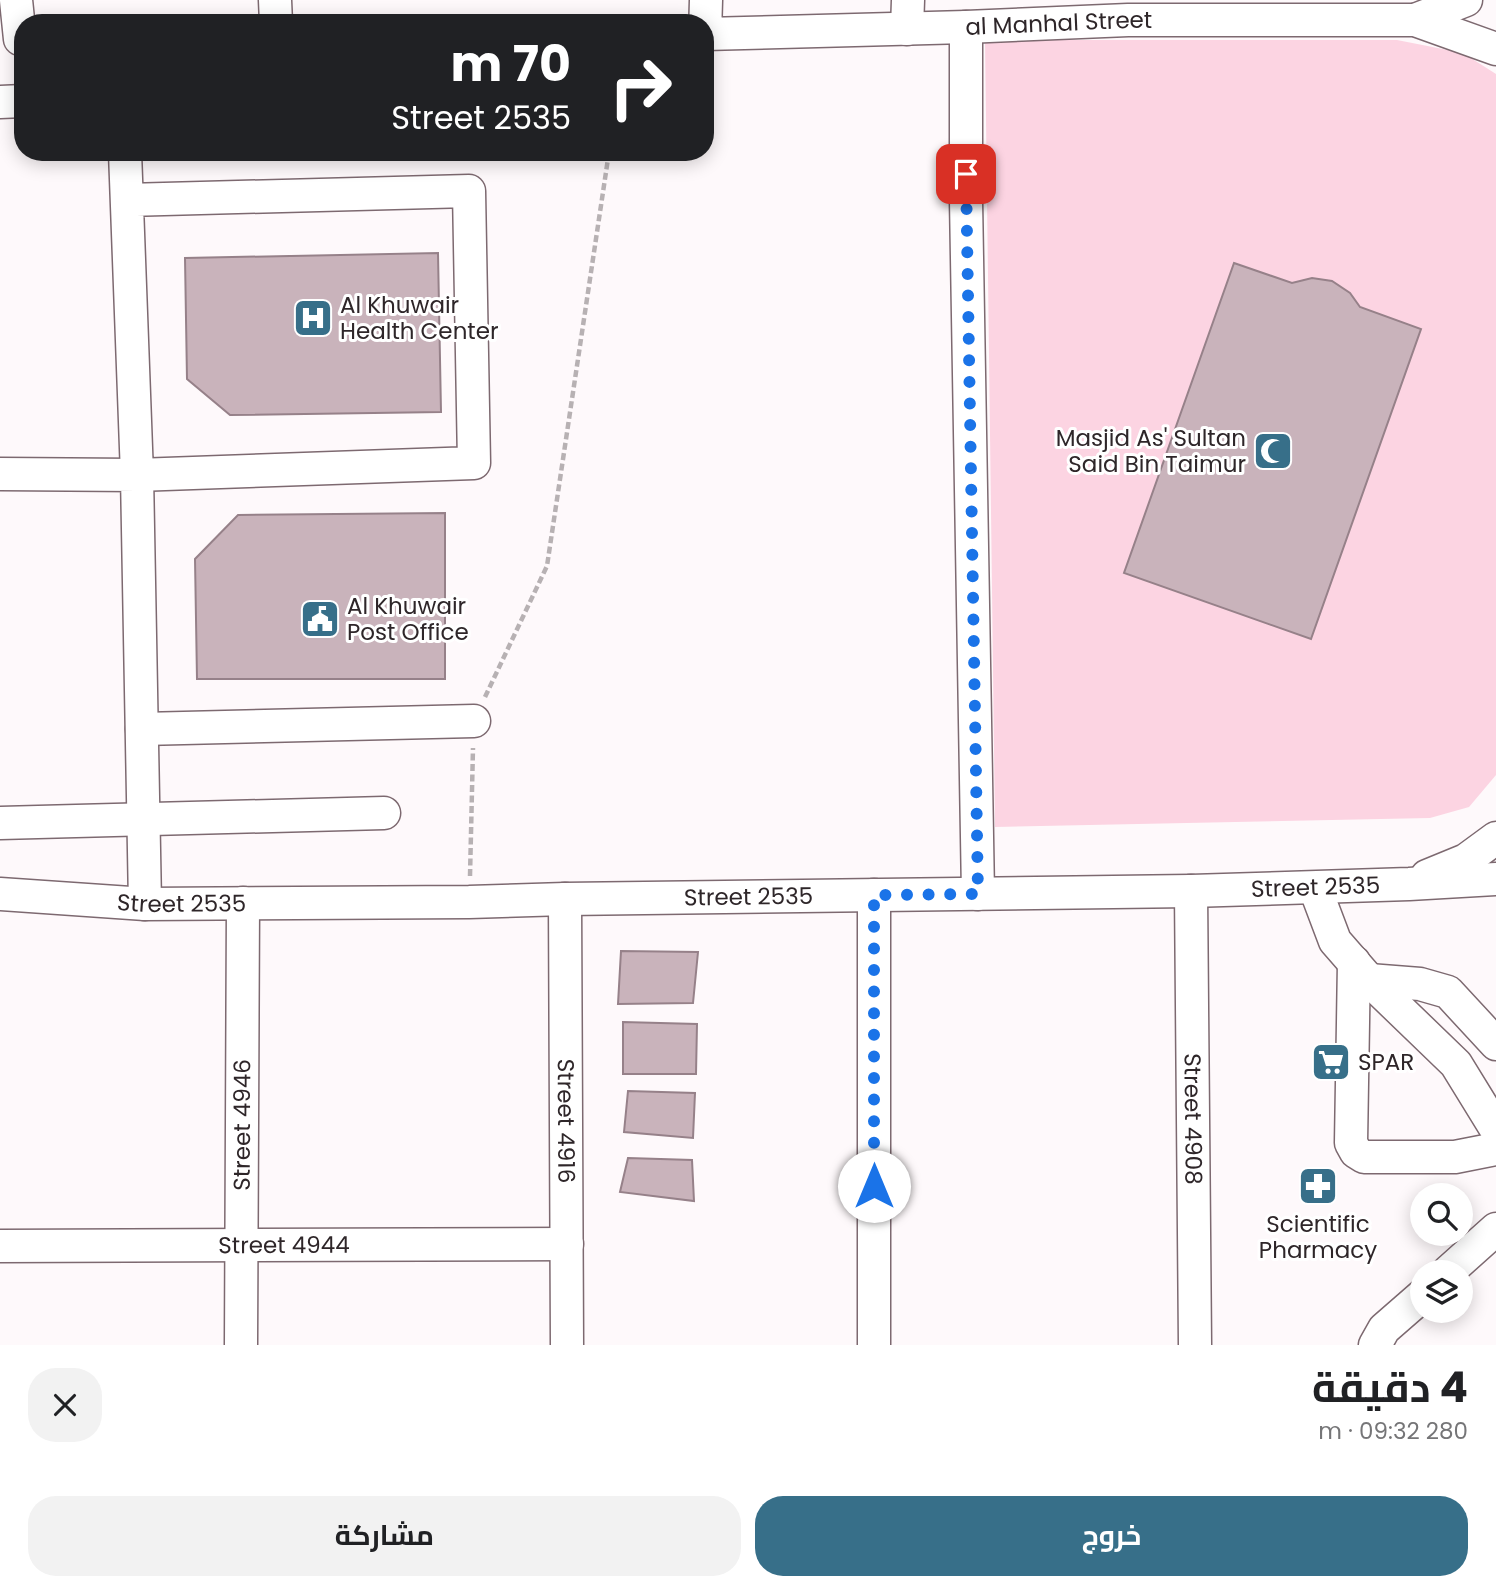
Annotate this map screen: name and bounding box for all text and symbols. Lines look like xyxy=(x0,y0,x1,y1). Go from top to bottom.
street label: al Manhal Street xyxy=(965,4,1152,43)
text: 70 m xyxy=(451,30,571,98)
icon: right xyxy=(595,42,686,133)
text: Street 2535 xyxy=(391,95,571,140)
pin xyxy=(936,144,996,204)
icon: arrive xyxy=(947,155,985,193)
place label: Al Khuwair Health Center xyxy=(340,289,499,347)
hospital icon: Al Khuwair Health Center xyxy=(292,297,334,339)
place label: Masjid As' Sultan Said Bin Taimur xyxy=(1056,422,1246,480)
mosque icon: Masjid As' Sultan Said Bin Taimur xyxy=(1252,430,1294,472)
place label: Al Khuwair Post Office xyxy=(347,590,469,648)
public building icon: Al Khuwair Post Office xyxy=(299,598,341,640)
street label: Street 2535 xyxy=(1250,869,1381,905)
street label: Street 2535 xyxy=(684,880,813,913)
street label: Street 2535 xyxy=(116,886,246,920)
supermarket icon: SPAR xyxy=(1310,1041,1352,1083)
place label: SPAR xyxy=(1358,1046,1414,1078)
street label: Street 4908 xyxy=(1176,1053,1210,1185)
street label: Street 4946 xyxy=(226,1059,258,1191)
street label: Street 4916 xyxy=(550,1059,582,1183)
position arrow xyxy=(837,1149,911,1223)
pharmacy icon: Scientific Pharmacy xyxy=(1297,1165,1339,1207)
map controls xyxy=(1410,1183,1473,1323)
button: search xyxy=(1410,1183,1473,1246)
place label: Scientific Pharmacy xyxy=(1259,1208,1377,1266)
street label: Street 4944 xyxy=(218,1229,350,1261)
button: layers xyxy=(1410,1260,1473,1323)
text: 4 دقيقة xyxy=(1312,1358,1468,1417)
button: close xyxy=(28,1368,102,1442)
text: 280 m · 09:32 xyxy=(1318,1415,1468,1447)
button: مشاركة xyxy=(28,1496,741,1576)
button: خروج xyxy=(755,1496,1468,1576)

